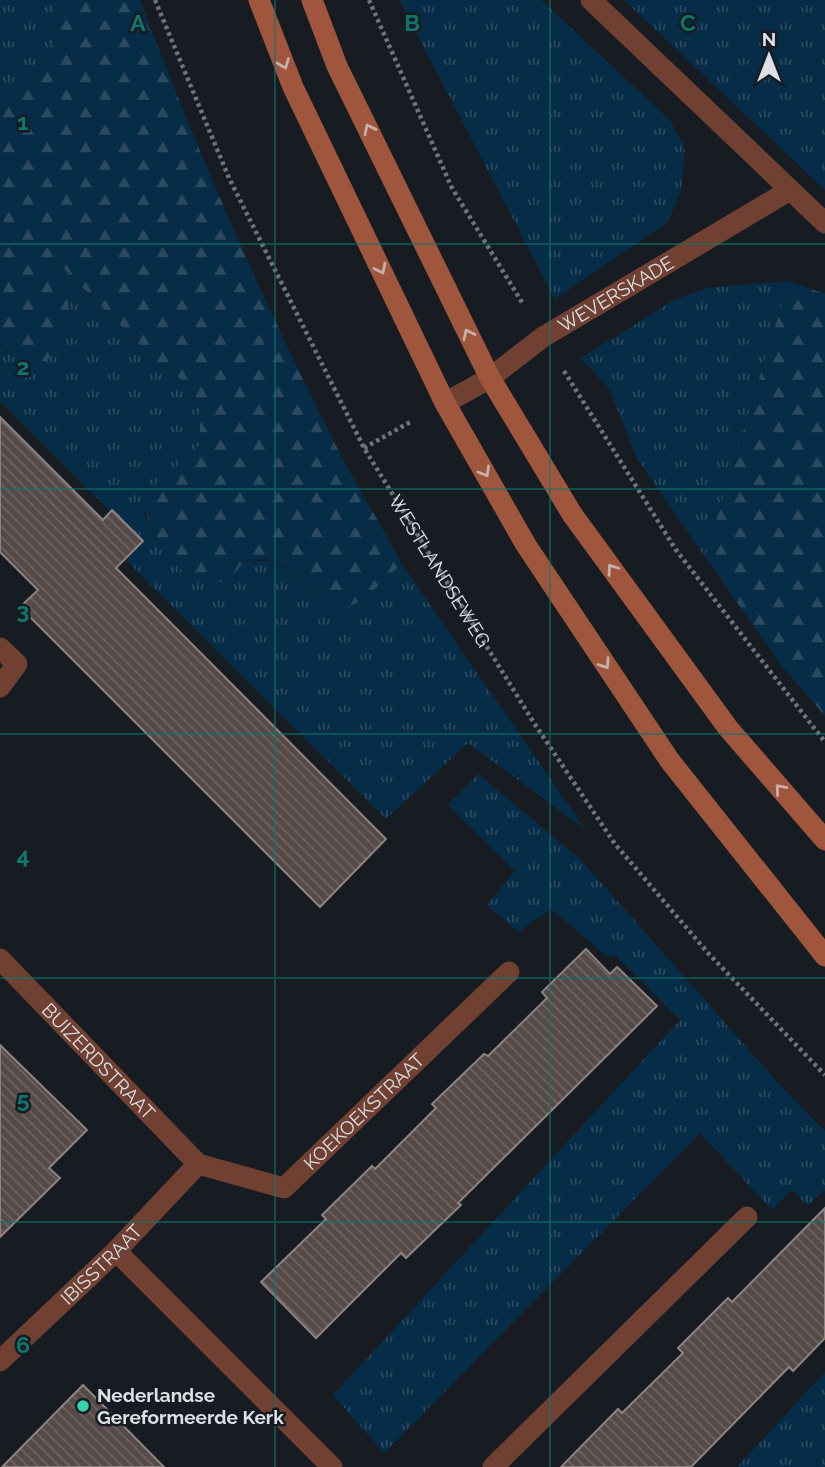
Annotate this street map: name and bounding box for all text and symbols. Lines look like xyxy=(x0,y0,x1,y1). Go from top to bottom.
text: A xyxy=(130,9,146,36)
text: B xyxy=(404,9,420,36)
text: C xyxy=(680,9,696,36)
north arrow xyxy=(734,21,804,91)
text: N xyxy=(762,28,776,50)
one-way arrow xyxy=(275,57,289,69)
text: 1 xyxy=(17,108,29,135)
one-way arrow xyxy=(363,124,377,136)
street label: WEVERSKADE xyxy=(554,251,677,337)
one-way arrow xyxy=(373,262,387,274)
one-way arrow xyxy=(463,329,477,341)
text: 2 xyxy=(17,353,29,380)
one-way arrow xyxy=(477,464,490,477)
street label: WESTLANDSEWEG xyxy=(385,491,495,651)
one-way arrow xyxy=(608,564,621,577)
text: 3 xyxy=(17,597,29,624)
one-way arrow xyxy=(597,657,610,670)
one-way arrow xyxy=(776,784,788,797)
text: 4 xyxy=(16,842,30,869)
street label: BUIZERDSTRAAT xyxy=(38,999,160,1124)
street label: KOEKOEKSTRAAT xyxy=(299,1048,429,1174)
text: 5 xyxy=(17,1086,30,1113)
street label: IBISSTRAAT xyxy=(56,1219,147,1309)
text: 6 xyxy=(16,1331,30,1358)
place label: Nederlandse Gereformeerde Kerk xyxy=(97,1384,284,1428)
marker: Nederlandse Gereformeerde Kerk xyxy=(75,1398,91,1414)

